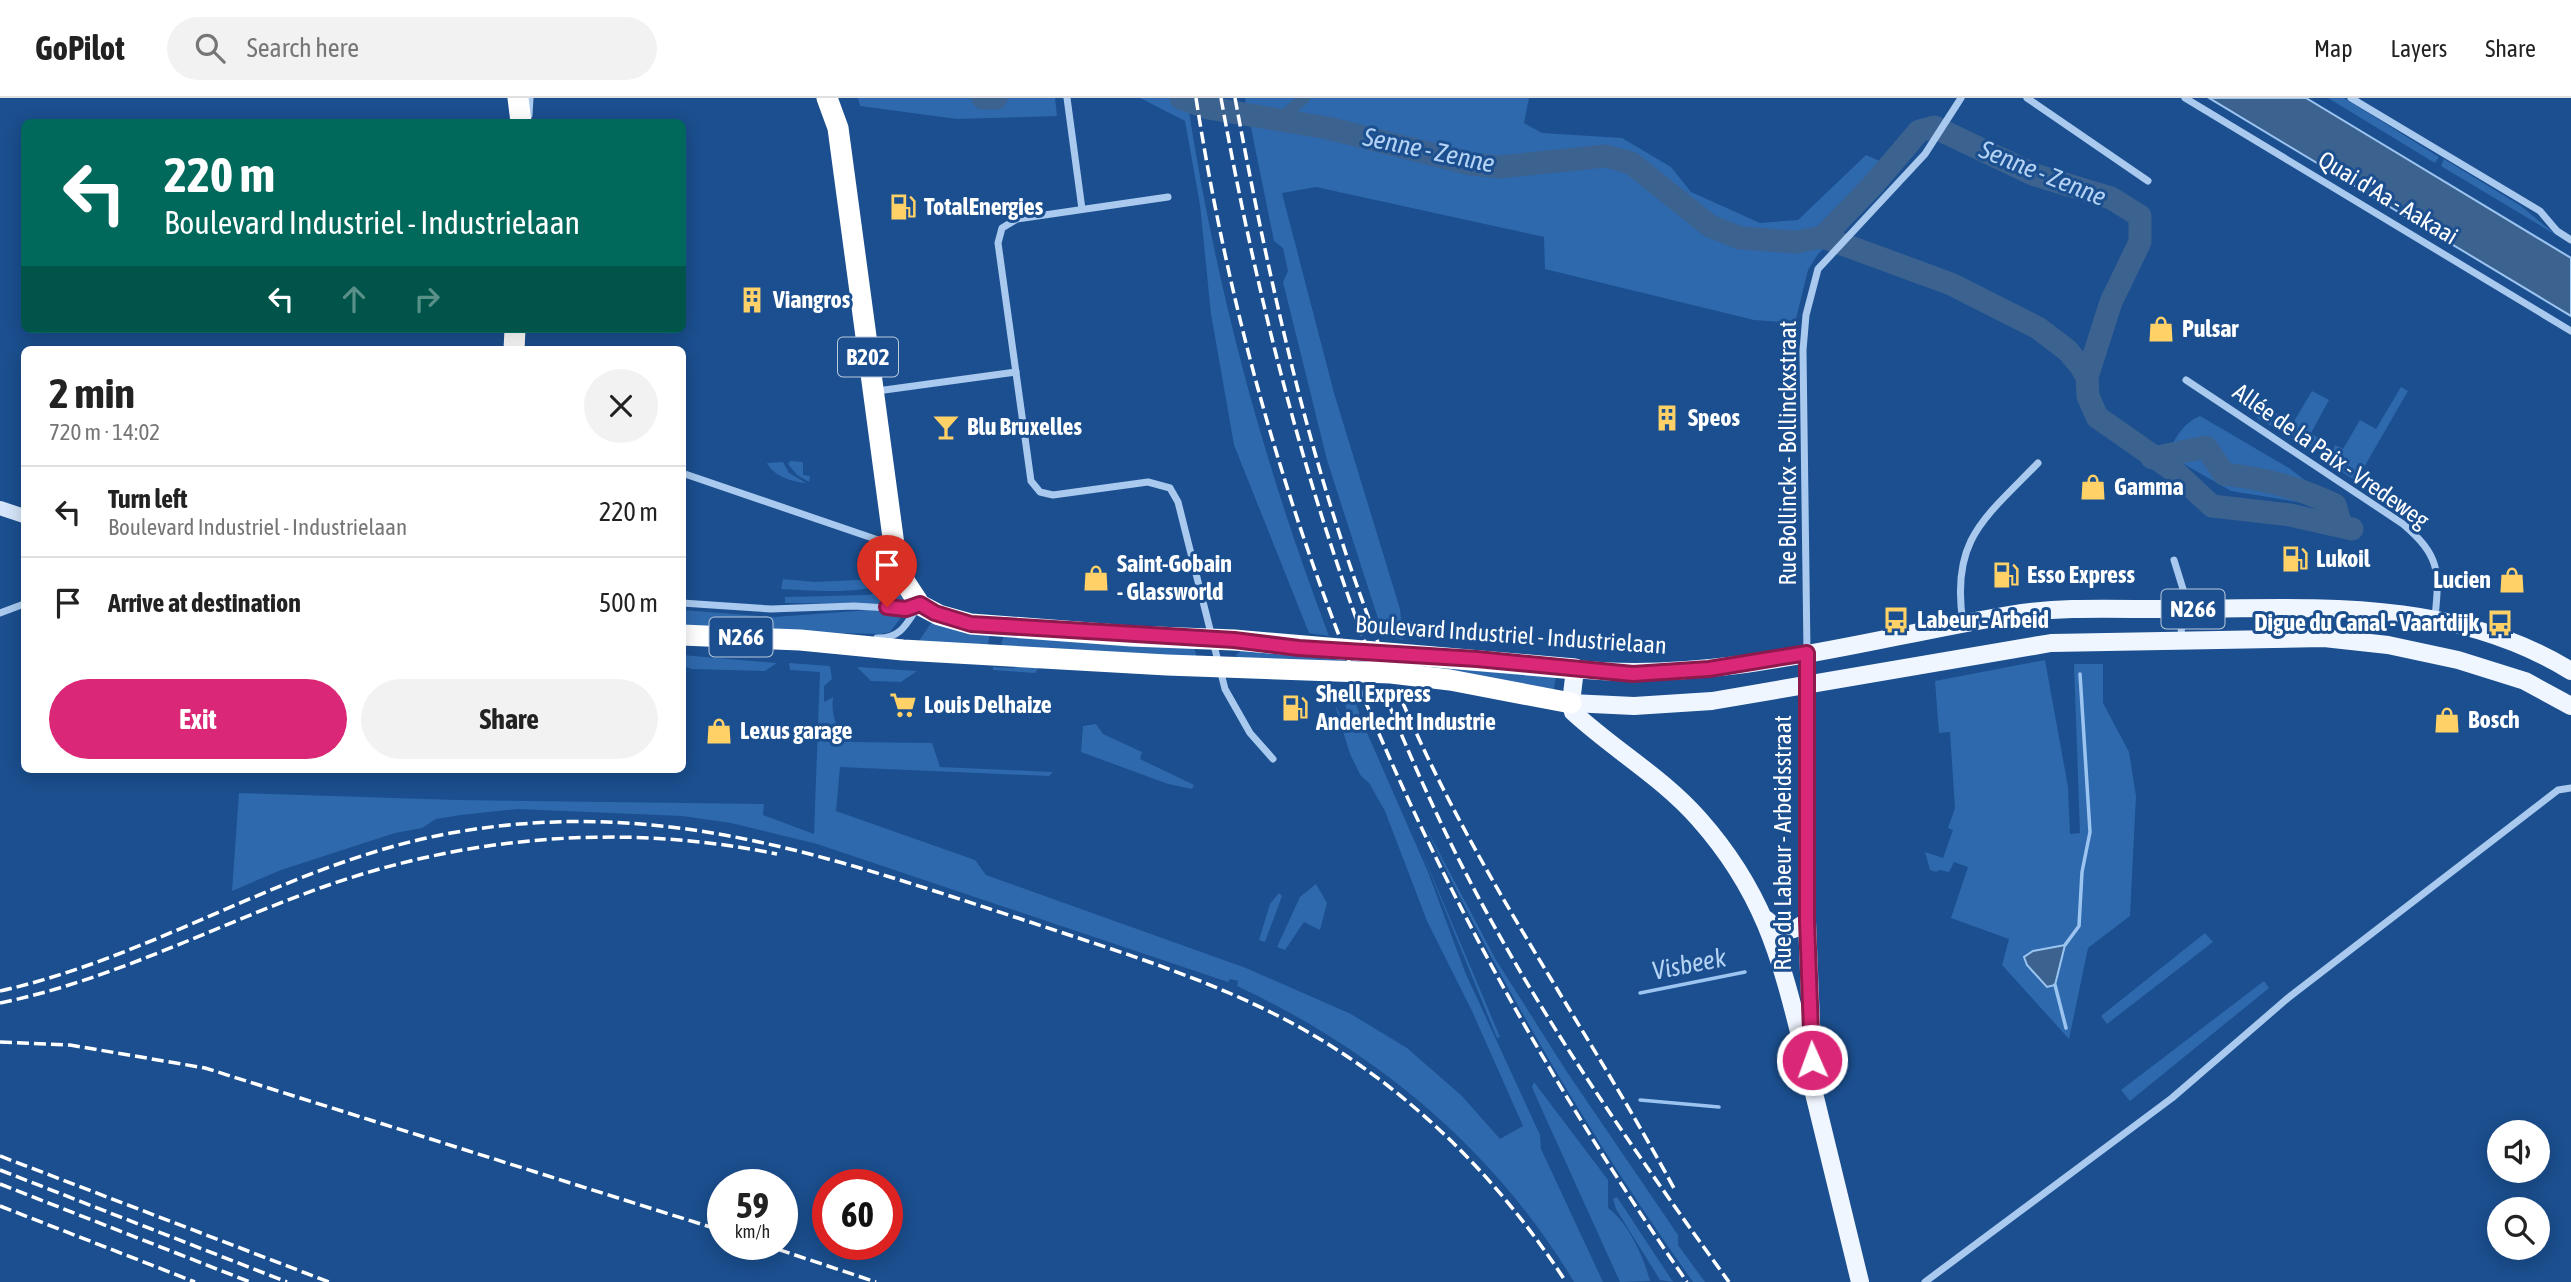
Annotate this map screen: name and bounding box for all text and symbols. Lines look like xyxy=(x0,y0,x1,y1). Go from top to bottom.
search box xyxy=(167,17,657,80)
text: GoPilot xyxy=(35,29,125,67)
icon: search xyxy=(191,29,229,67)
text: Search here xyxy=(247,33,359,63)
text: Map xyxy=(2314,35,2353,62)
text: Layers xyxy=(2391,35,2447,62)
text: Share xyxy=(2485,35,2536,62)
water label: Senne - Zenne xyxy=(1359,121,1498,179)
water label: Senne - Zenne xyxy=(1974,134,2111,212)
street label: Quai d'Aa - Aakaai xyxy=(2314,145,2463,250)
text: 220 m xyxy=(164,146,275,202)
icon: left xyxy=(49,147,140,238)
fuel station icon: TotalEnergies xyxy=(888,192,918,222)
place label: TotalEnergies xyxy=(924,193,1044,220)
text: Boulevard Industriel - Industrielaan xyxy=(164,204,580,241)
icon: left xyxy=(262,280,300,318)
icon: ahead xyxy=(335,280,373,318)
icon: right xyxy=(408,280,446,318)
building icon: Viangros xyxy=(737,285,767,315)
place label: Viangros xyxy=(772,286,851,313)
shop icon: Pulsar xyxy=(2146,314,2176,344)
place label: Pulsar xyxy=(2182,315,2239,342)
street label: Rue Bollinckx - Bollinckxstraat xyxy=(1774,320,1801,585)
road number: B202 xyxy=(838,338,898,376)
text: 2 min xyxy=(49,369,135,417)
button: close xyxy=(584,369,658,443)
street label: Allée de la Paix - Vredeweg xyxy=(2228,378,2435,534)
building icon: Speos xyxy=(1652,403,1682,433)
place label: Speos xyxy=(1688,404,1741,431)
bar icon: Blu Bruxelles xyxy=(931,412,961,442)
place label: Blu Bruxelles xyxy=(967,413,1082,440)
text: 720 m · 14:02 xyxy=(49,419,160,445)
shop icon: Gamma xyxy=(2078,472,2108,502)
place label: Gamma xyxy=(2114,473,2184,500)
text: Turn left xyxy=(108,484,188,514)
icon: left xyxy=(49,493,87,531)
text: 220 m xyxy=(599,497,658,527)
text: Boulevard Industriel - Industrielaan xyxy=(108,514,407,540)
pin xyxy=(857,535,917,607)
fuel station icon: Lukoil xyxy=(2280,544,2310,574)
place label: Lukoil xyxy=(2316,545,2371,572)
icon: arrive xyxy=(868,546,906,584)
place label: Saint-Gobain - Glassworld xyxy=(1117,550,1232,605)
fuel station icon: Esso Express xyxy=(1991,560,2021,590)
place label: Esso Express xyxy=(2027,561,2135,588)
shop icon: Saint-Gobain - Glassworld xyxy=(1081,563,1111,593)
shop icon: Lucien xyxy=(2497,565,2527,595)
place label: Lucien xyxy=(2433,566,2491,593)
icon: arrive xyxy=(49,584,87,622)
text: Arrive at destination xyxy=(108,588,301,618)
text: 500 m xyxy=(599,588,658,618)
road number: N266 xyxy=(2162,589,2224,628)
bus stop icon: Labeur - Arbeid xyxy=(1881,605,1911,635)
place label: Labeur - Arbeid xyxy=(1917,606,2049,633)
bus stop icon: Digue du Canal - Vaartdijk xyxy=(2485,608,2515,638)
place label: Digue du Canal - Vaartdijk xyxy=(2254,609,2479,636)
street label: Boulevard Industriel - Industrielaan xyxy=(1354,610,1668,659)
road number: N266 xyxy=(710,618,772,656)
button: Exit xyxy=(49,679,347,759)
button: Share xyxy=(361,679,658,759)
place label: Shell Express Anderlecht Industrie xyxy=(1315,680,1496,735)
supermarket icon: Louis Delhaize xyxy=(888,690,918,720)
place label: Louis Delhaize xyxy=(924,691,1052,718)
fuel station icon: Shell Express Anderlecht Industrie xyxy=(1280,693,1310,723)
shop icon: Bosch xyxy=(2432,705,2462,735)
place label: Bosch xyxy=(2468,706,2520,733)
street label: Rue du Labeur - Arbeidsstraat xyxy=(1769,715,1796,971)
shop icon: Lexus garage xyxy=(704,716,734,746)
place label: Lexus garage xyxy=(740,717,853,744)
water label: Visbeek xyxy=(1649,942,1729,986)
position arrow xyxy=(1775,1023,1849,1097)
map controls xyxy=(2487,1120,2550,1260)
button: sound xyxy=(2487,1120,2550,1183)
speed limit sign: 60 xyxy=(812,1169,903,1260)
text: 59 xyxy=(736,1185,769,1225)
button: search xyxy=(2487,1197,2550,1260)
text: km/h xyxy=(735,1221,770,1242)

